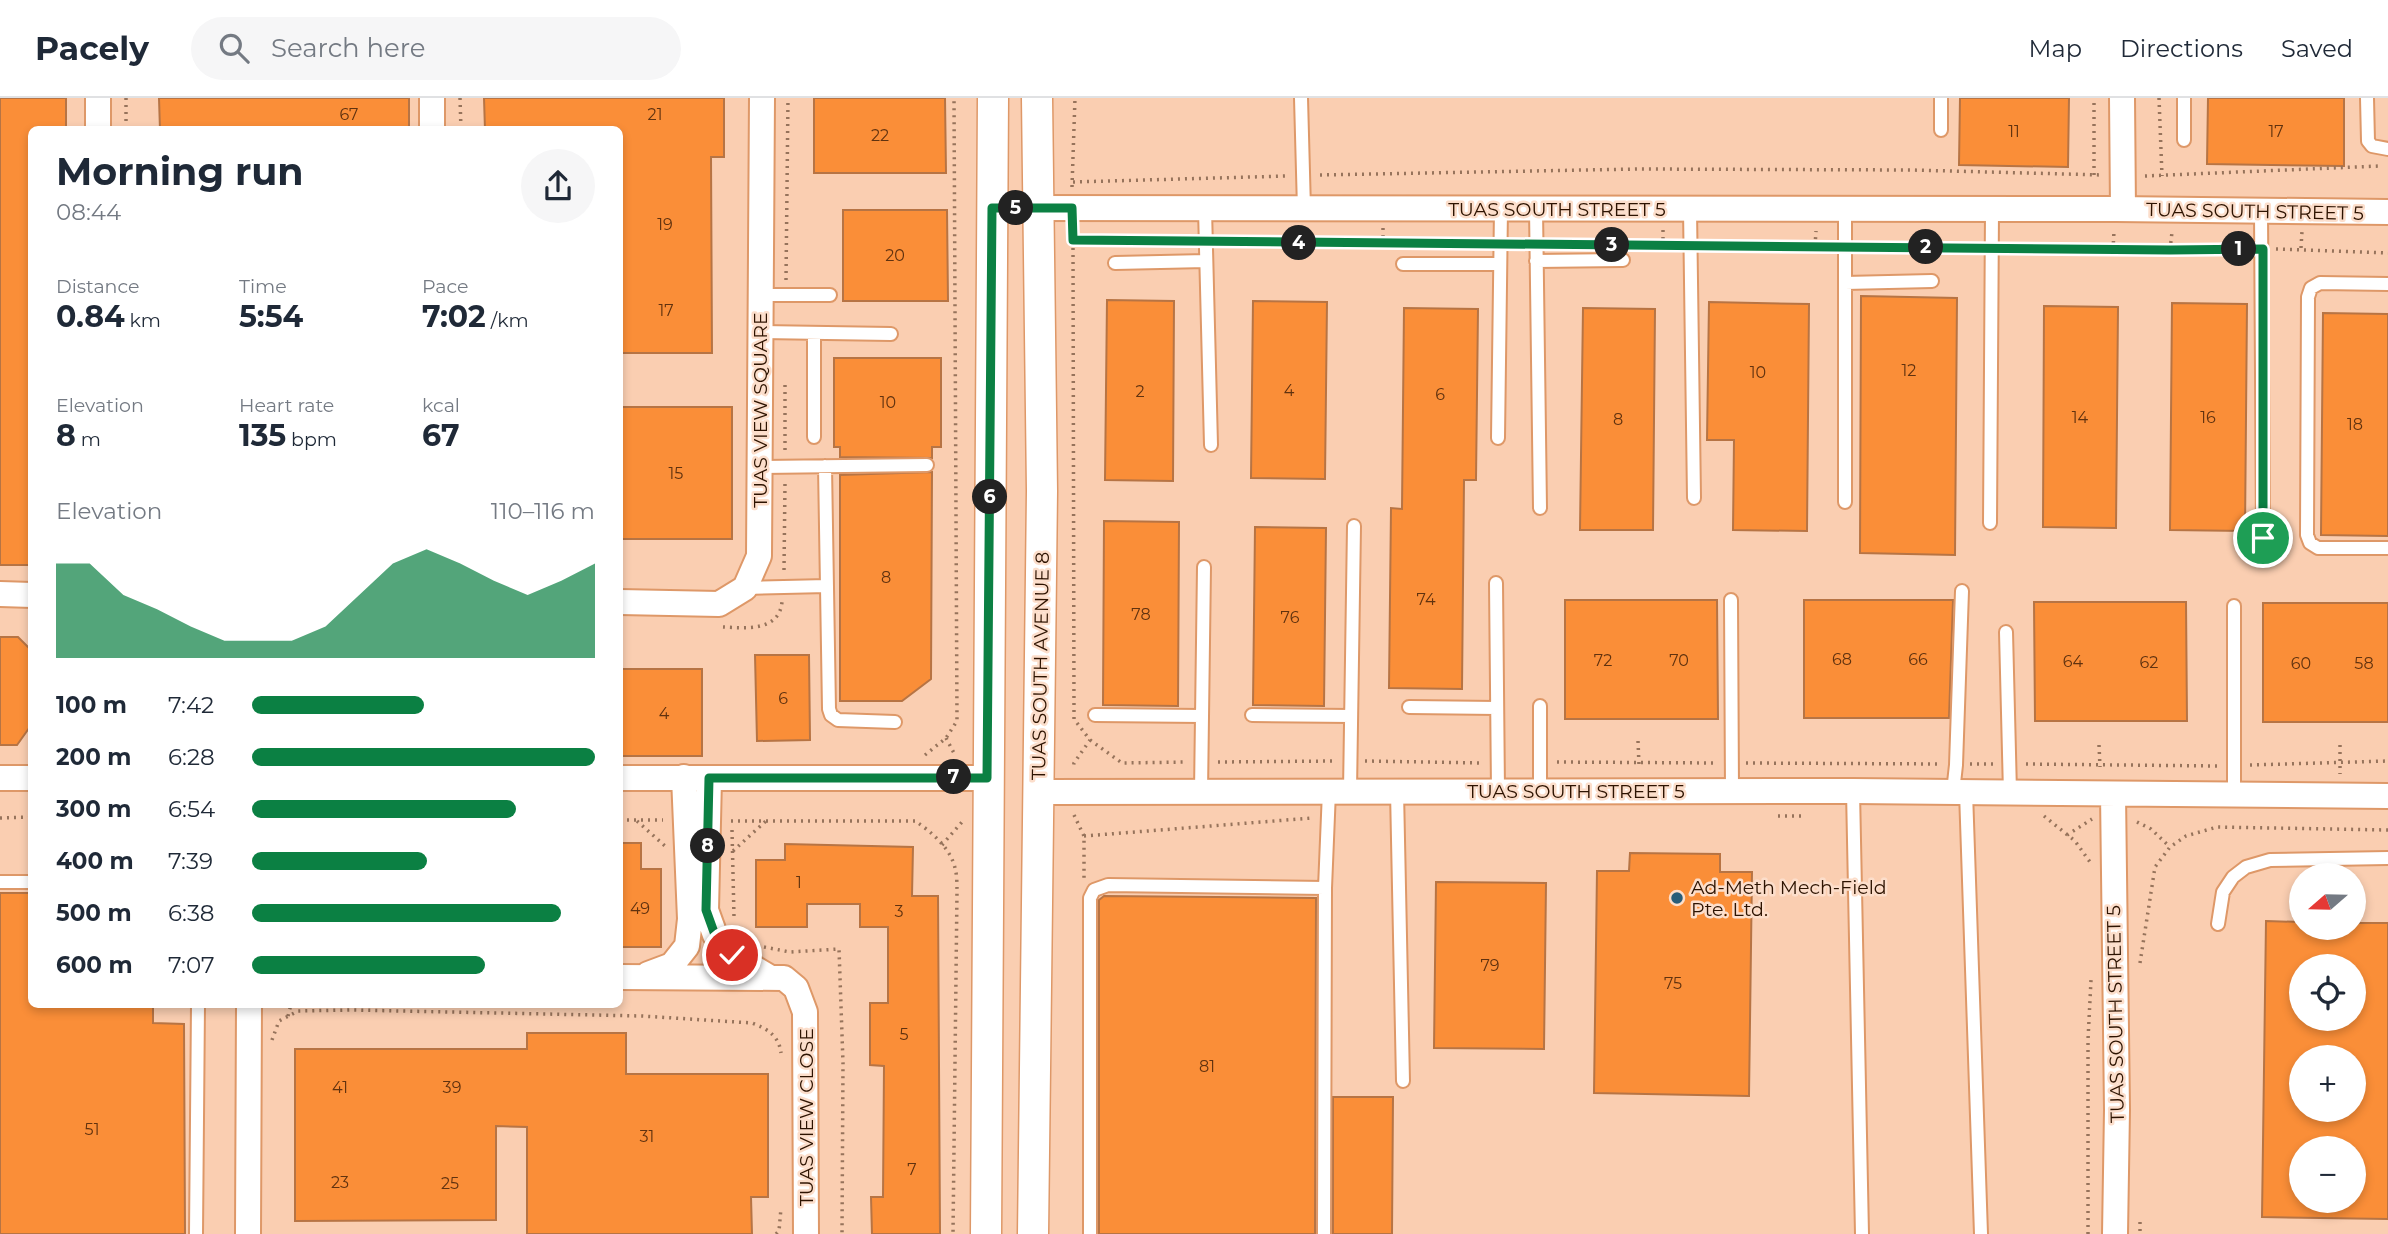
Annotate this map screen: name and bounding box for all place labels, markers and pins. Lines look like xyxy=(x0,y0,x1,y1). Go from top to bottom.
pin: 5 xyxy=(998,190,1034,226)
pin: 4 xyxy=(1282,226,1316,260)
pin: 3 xyxy=(1594,228,1630,262)
pin: 2 xyxy=(1909,230,1944,264)
pin: 1 xyxy=(2222,232,2256,266)
pin: 6 xyxy=(972,480,1007,514)
pin xyxy=(2233,508,2293,568)
pin: 7 xyxy=(936,760,972,794)
pin: 8 xyxy=(690,828,726,864)
place label: Ad-Meth Mech-Field Pte. Ltd. xyxy=(1691,876,1887,921)
marker: Ad-Meth Mech-Field Pte. Ltd. xyxy=(1669,890,1685,906)
pin xyxy=(702,925,762,985)

